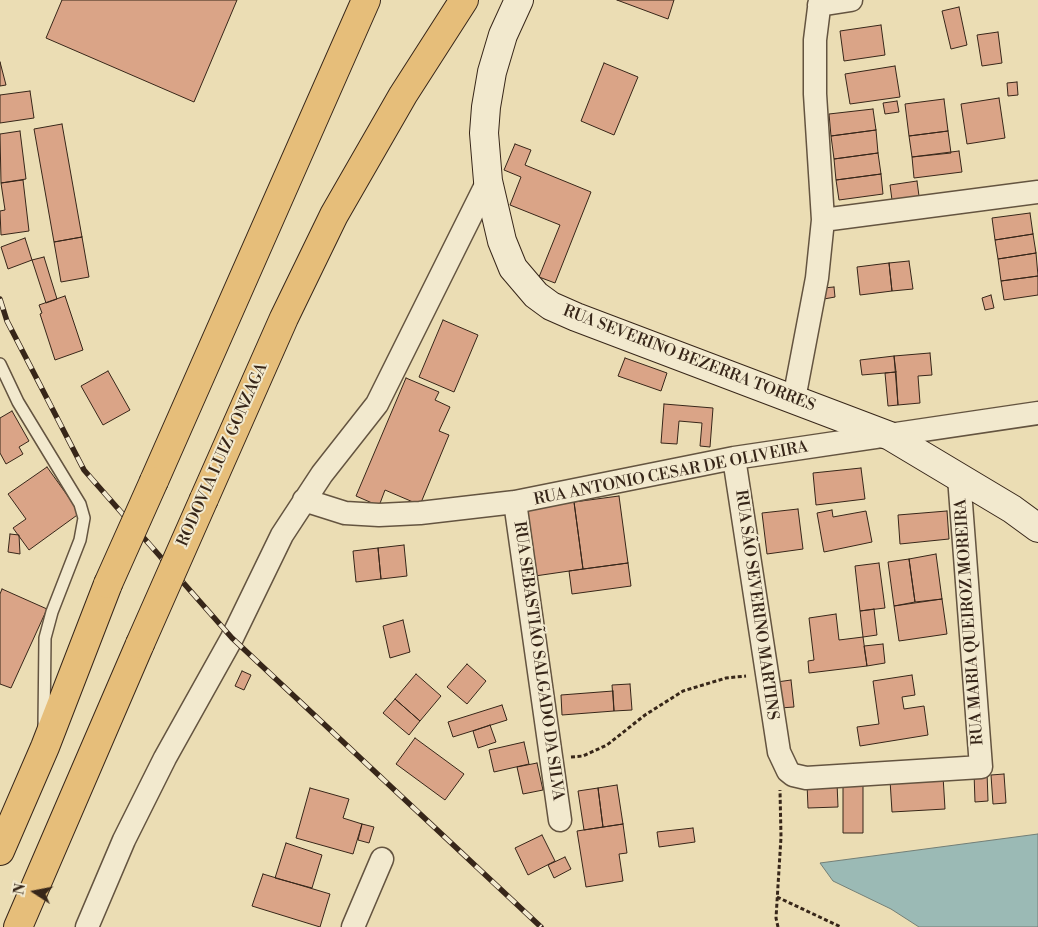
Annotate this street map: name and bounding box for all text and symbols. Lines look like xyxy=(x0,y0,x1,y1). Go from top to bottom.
street label: RUA SEVERINO BEZERRA TORRES xyxy=(560,302,818,416)
street label: RODOVIA LUIZ GONZAGA xyxy=(174,360,272,550)
street label: RUA ANTONIO CESAR DE OLIVEIRA xyxy=(532,438,810,510)
street label: RUA SÃO SEVERINO MARTINS xyxy=(730,489,782,721)
street label: RUA MARIA QUEIROZ MOREIRA xyxy=(952,498,988,746)
street label: RUA SEBASTIÃO SALGADO DA SILVA xyxy=(509,520,567,802)
north arrow xyxy=(10,867,60,917)
text: N xyxy=(10,882,30,896)

